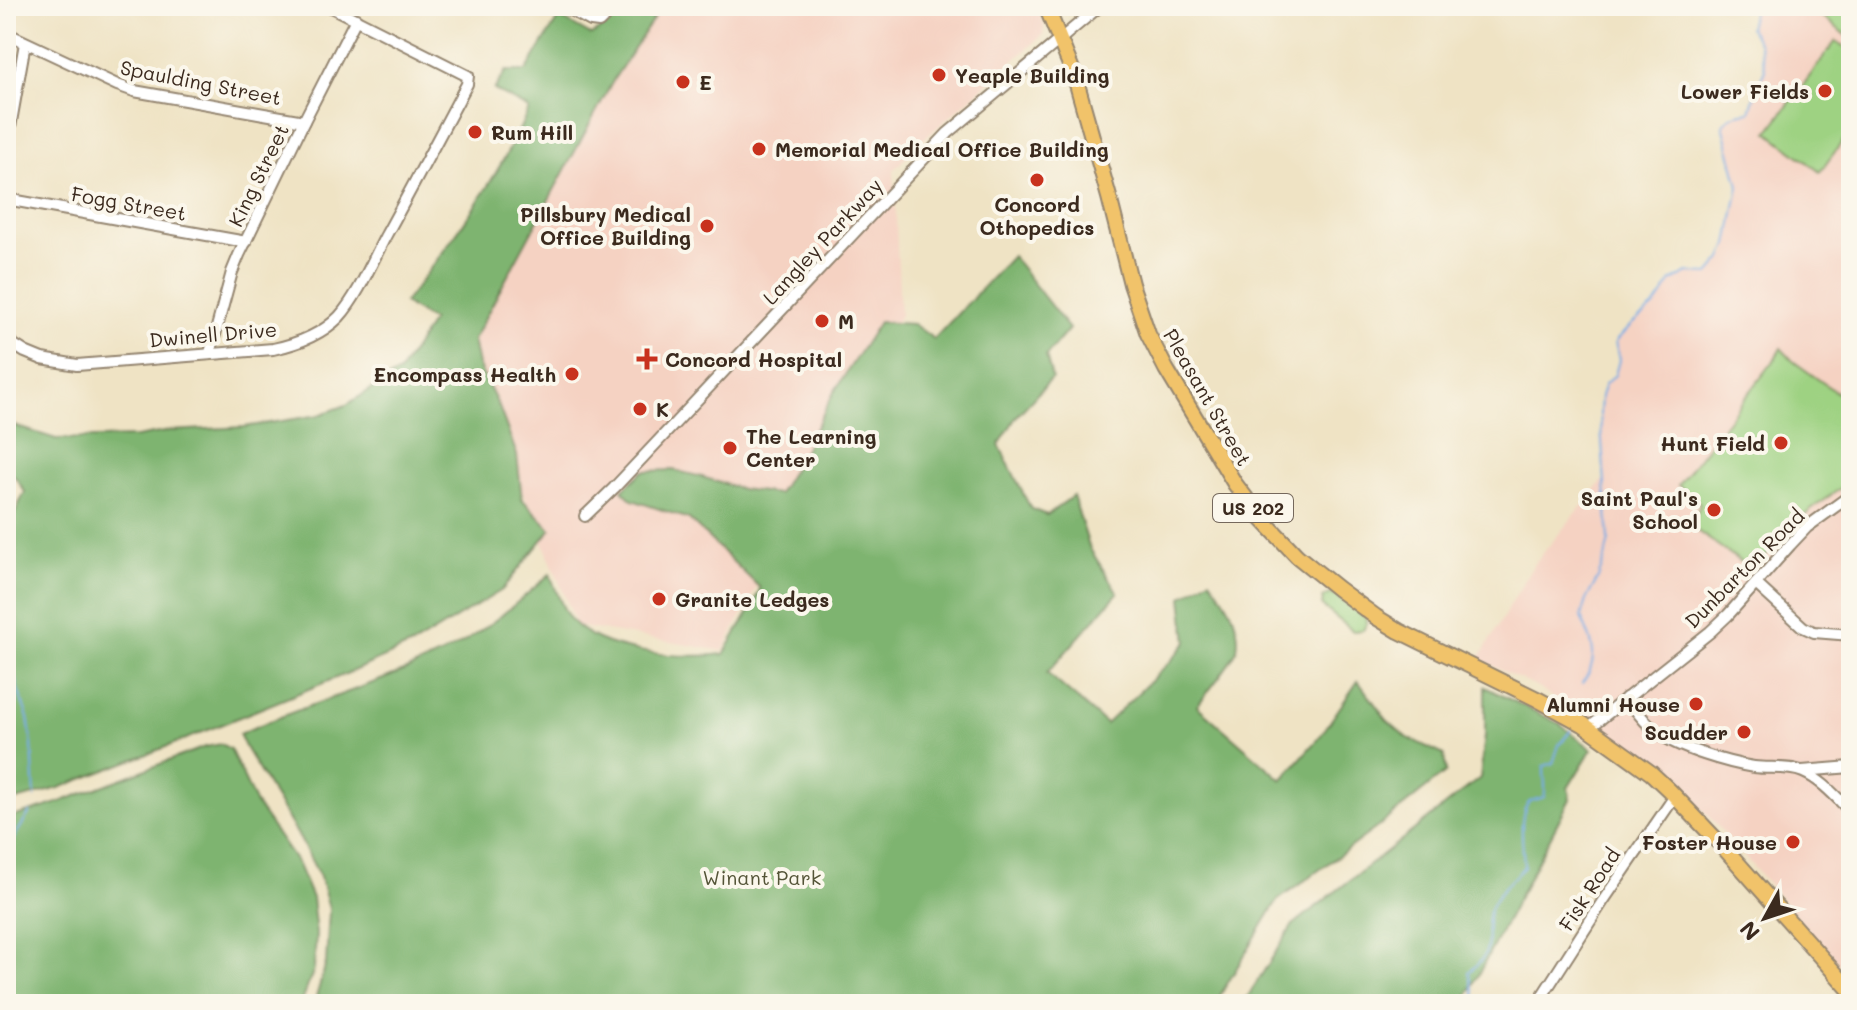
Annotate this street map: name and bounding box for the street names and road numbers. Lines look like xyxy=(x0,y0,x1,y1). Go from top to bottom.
street label: Spaulding Street xyxy=(118,54,284,110)
street label: King Street xyxy=(222,119,294,231)
street label: Langley Parkway xyxy=(757,172,887,310)
street label: Fogg Street xyxy=(69,180,189,226)
street label: Dwinell Drive xyxy=(148,315,278,353)
street label: Pleasant Street xyxy=(1158,324,1258,470)
road number: US 202 xyxy=(1213,494,1293,522)
street label: Dunbarton Road xyxy=(1679,503,1809,633)
street label: Fisk Road xyxy=(1553,843,1625,935)

